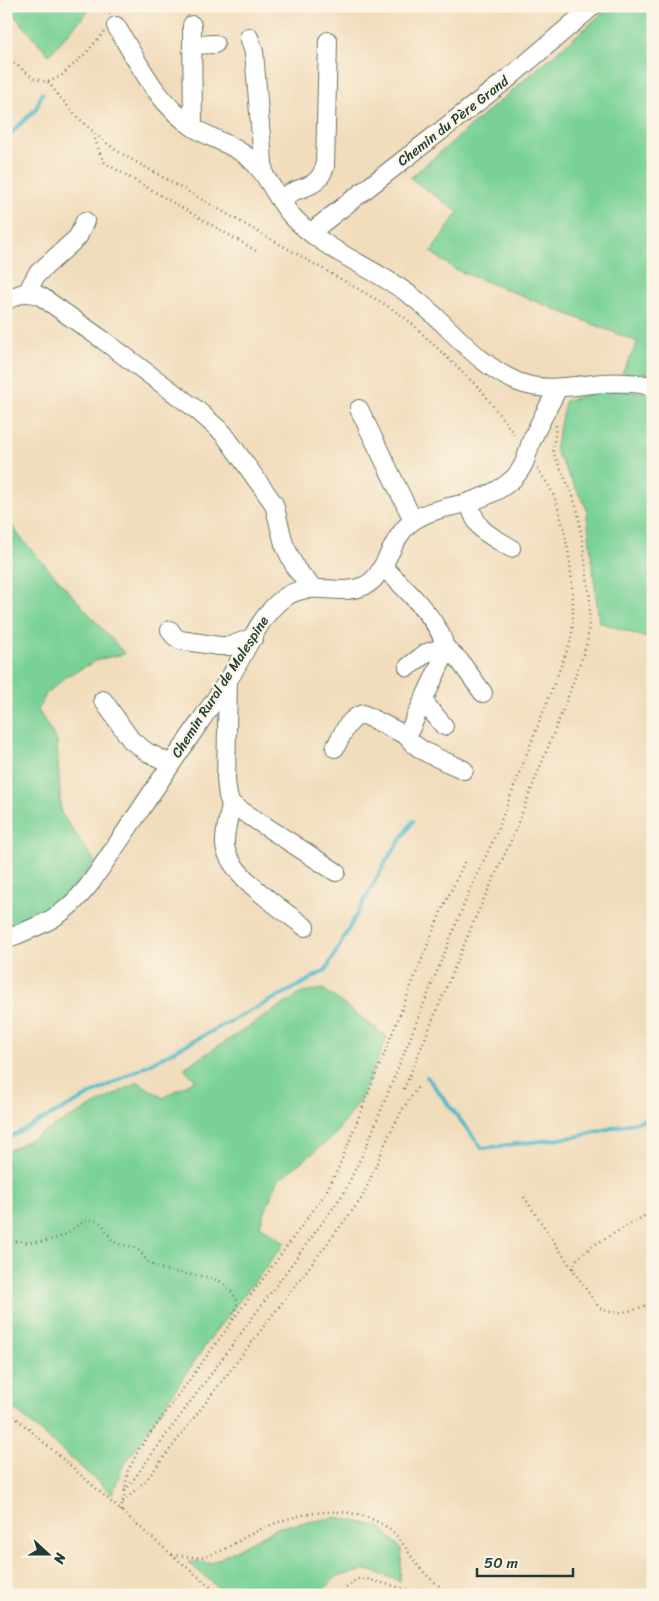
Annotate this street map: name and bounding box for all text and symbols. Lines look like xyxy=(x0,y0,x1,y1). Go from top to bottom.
street label: Chemin du Père Grand xyxy=(392,68,516,173)
street label: Chemin Rural de Malespine xyxy=(164,611,276,763)
north arrow xyxy=(22,1528,72,1578)
scale bar xyxy=(477,1546,573,1578)
text: N xyxy=(46,1549,73,1568)
text: 50 m xyxy=(484,1550,519,1576)

